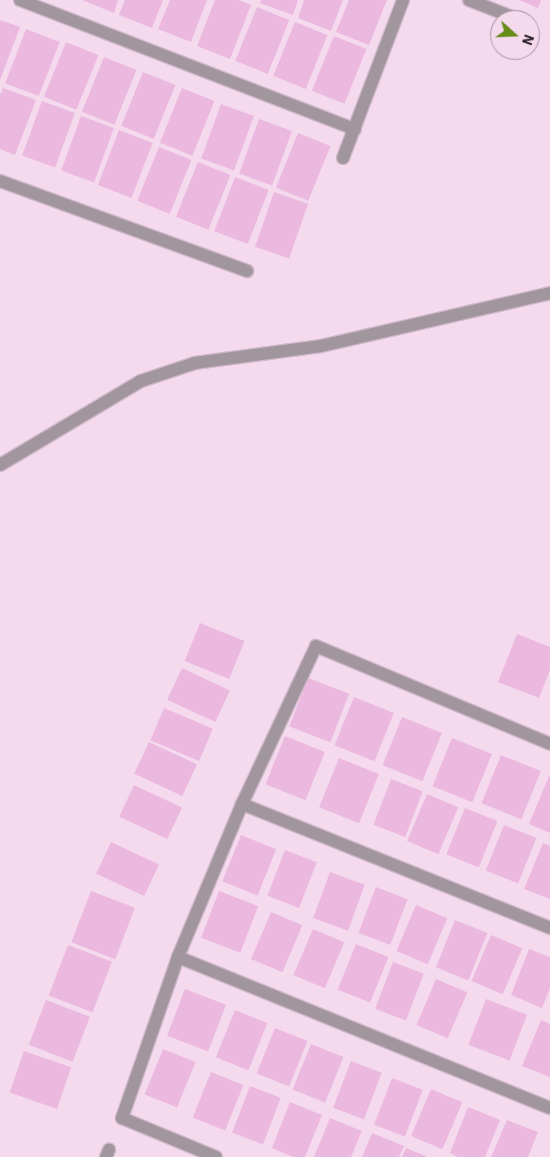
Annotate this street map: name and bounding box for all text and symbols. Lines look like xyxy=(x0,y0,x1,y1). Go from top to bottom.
north arrow xyxy=(490,10,540,60)
text: N xyxy=(518,32,538,48)

